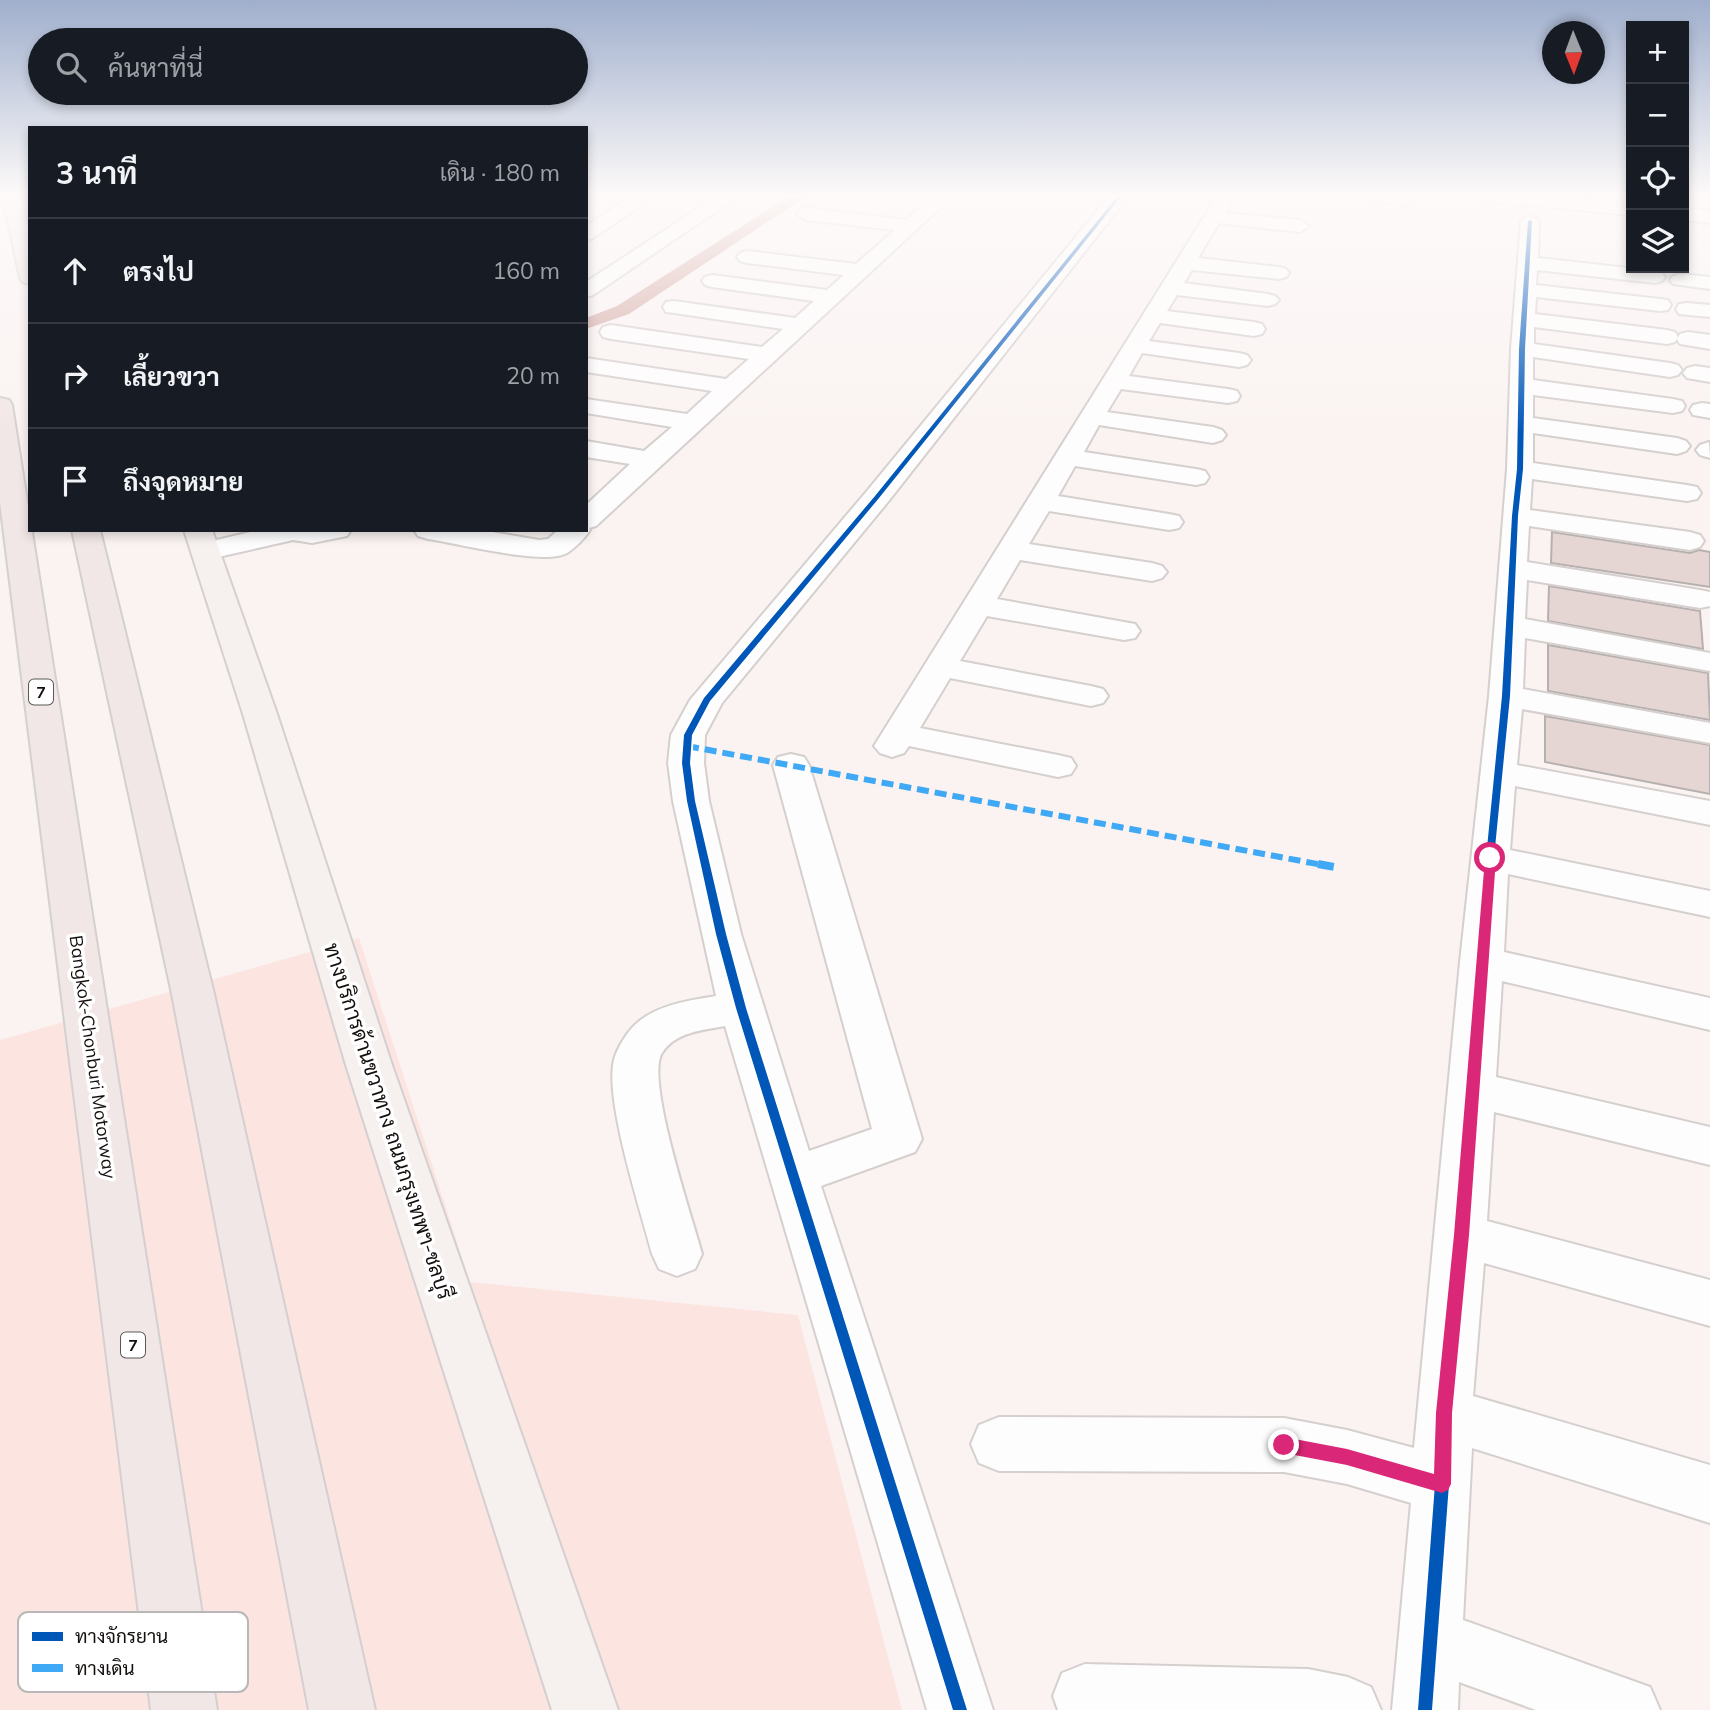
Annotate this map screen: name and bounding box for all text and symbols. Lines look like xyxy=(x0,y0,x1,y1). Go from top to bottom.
north arrow xyxy=(1542,21,1605,84)
map controls xyxy=(1626,21,1689,273)
button: + xyxy=(1626,21,1689,84)
search box xyxy=(28,28,588,105)
icon: search xyxy=(52,48,90,86)
text: ค้นหาที่นี่ xyxy=(108,51,203,84)
button: − xyxy=(1626,84,1689,147)
button: locate xyxy=(1626,147,1689,210)
text: 3 นาที xyxy=(56,154,137,192)
text: เดิน · 180 m xyxy=(440,158,560,187)
button: layers xyxy=(1626,210,1689,273)
icon: ahead xyxy=(56,252,94,290)
text: ตรงไป xyxy=(123,255,194,288)
text: 160 m xyxy=(492,256,560,285)
icon: right xyxy=(56,357,94,395)
text: เลี้ยวขวา xyxy=(123,360,220,393)
text: 20 m xyxy=(506,361,560,390)
icon: arrive xyxy=(56,462,94,500)
text: ถึงจุดหมาย xyxy=(123,465,244,498)
road number: 7 xyxy=(29,680,53,705)
route start xyxy=(1474,842,1505,873)
street label: Bangkok-Chonburi Motorway xyxy=(65,934,122,1181)
street label: ทางบริการด้านขวาทาง ถนนกรุงเทพฯ-ชลบุรี xyxy=(317,939,459,1303)
road number: 7 xyxy=(121,1332,145,1358)
route end xyxy=(1268,1429,1299,1460)
legend xyxy=(18,1612,248,1692)
text: ทางจักรยาน xyxy=(75,1624,168,1648)
text: ทางเดิน xyxy=(75,1656,135,1680)

